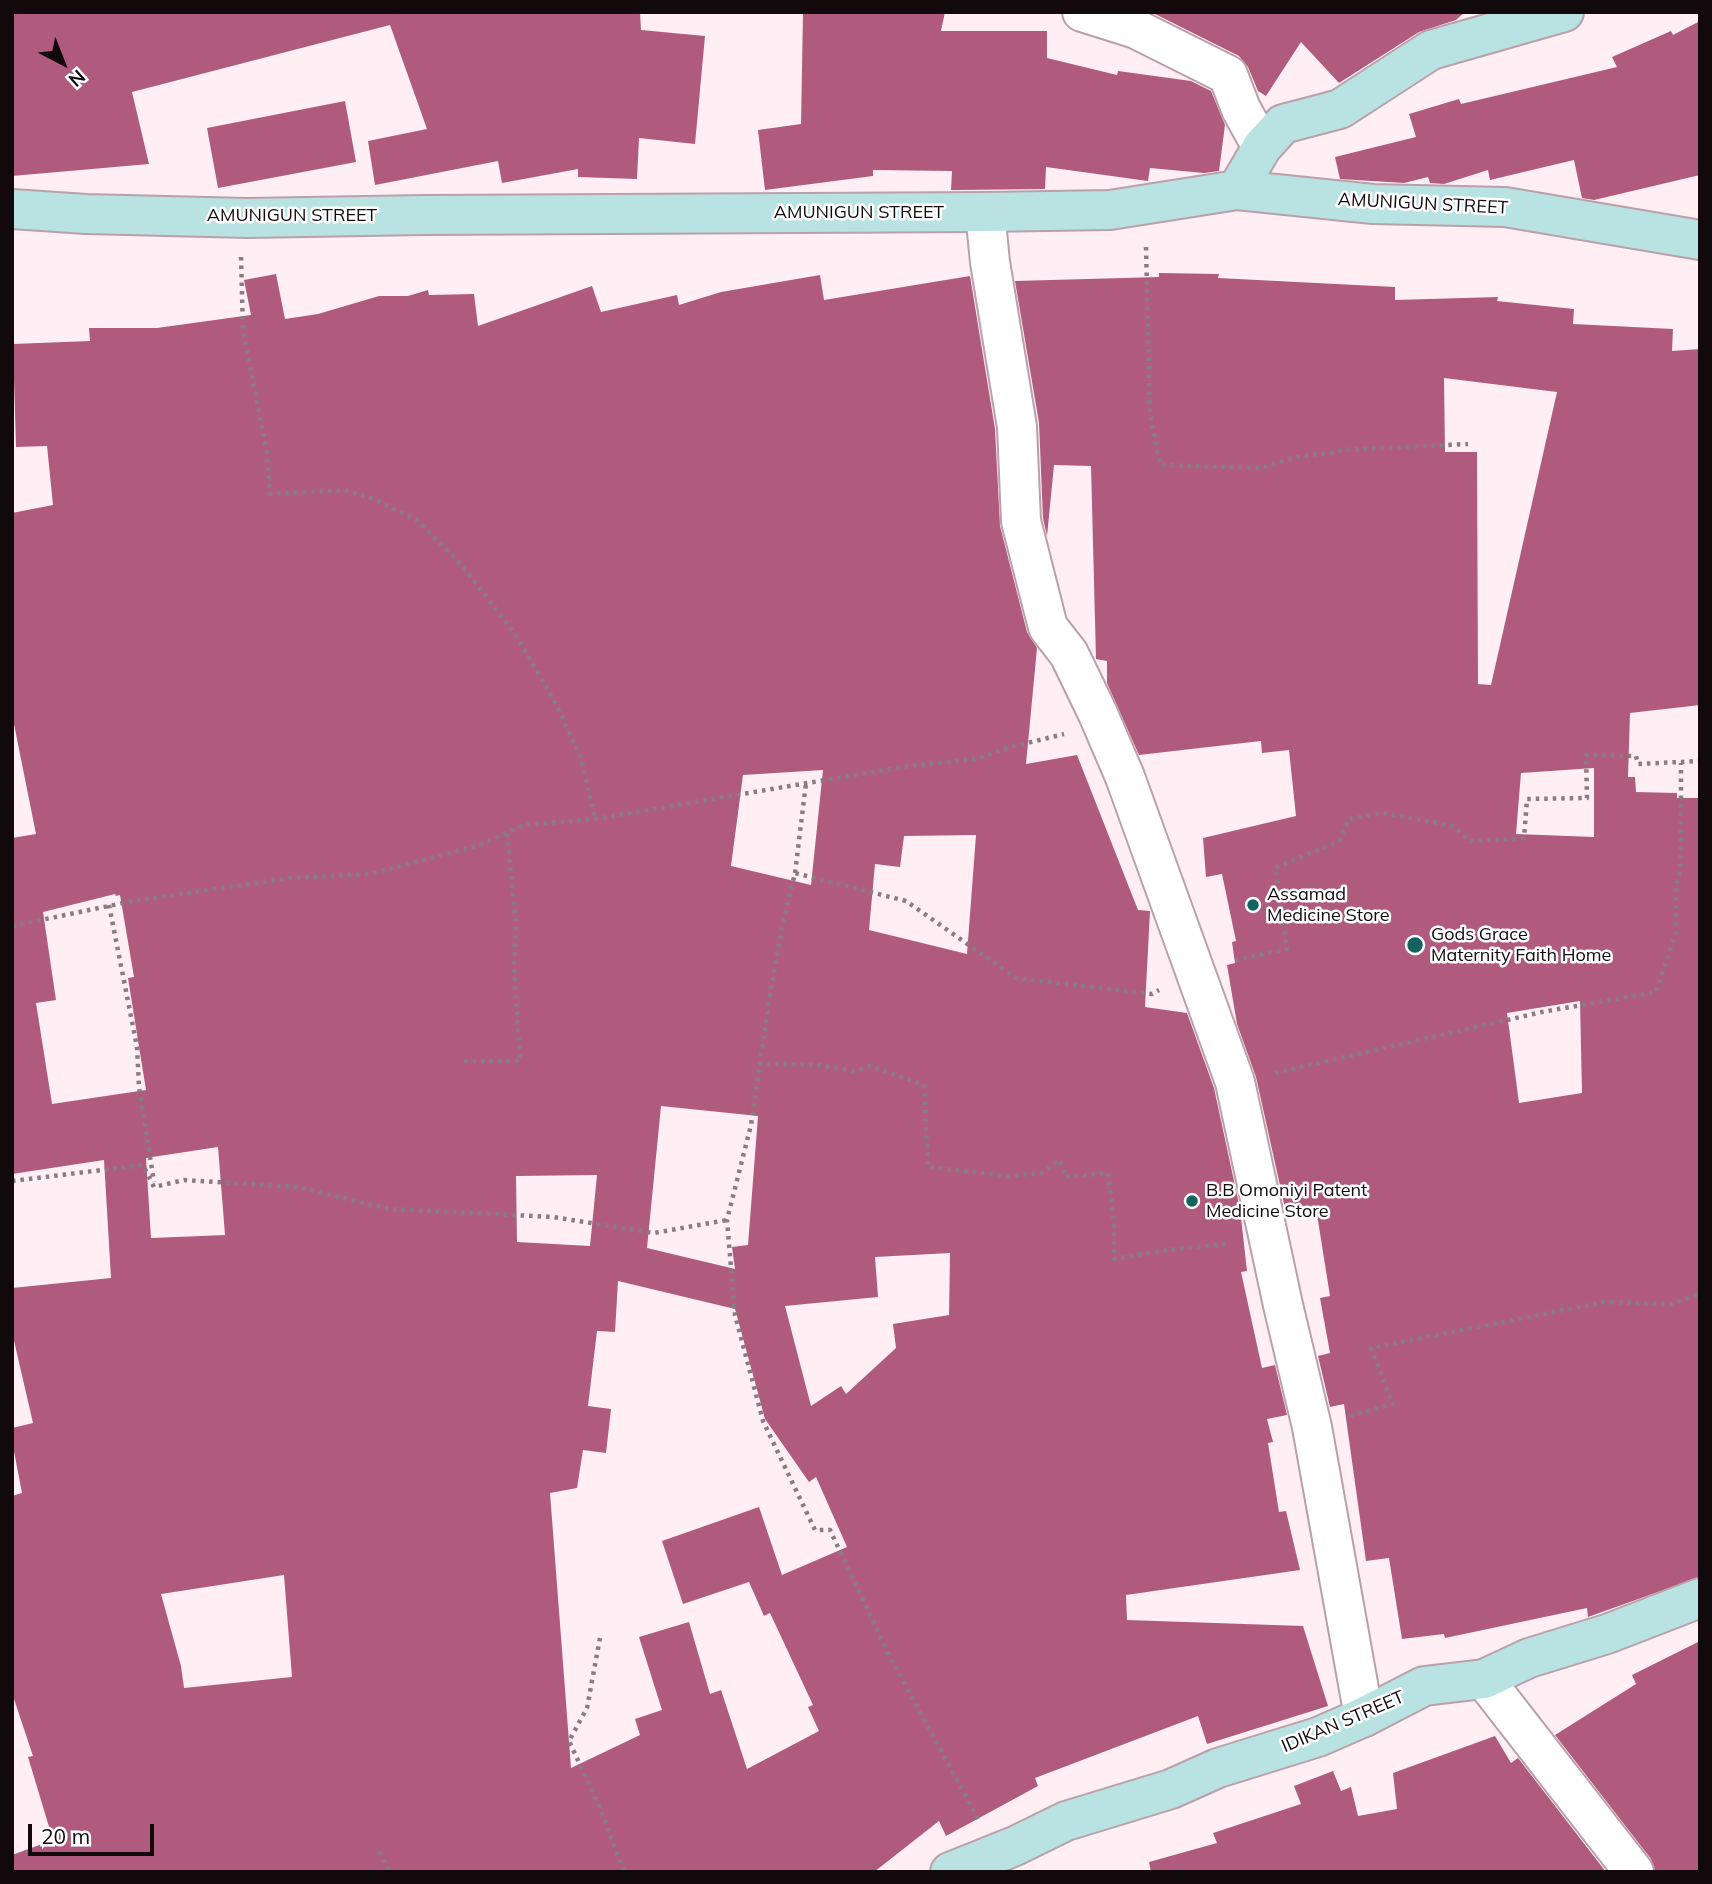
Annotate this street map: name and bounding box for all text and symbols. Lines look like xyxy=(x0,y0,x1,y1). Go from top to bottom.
north arrow xyxy=(28,28,98,98)
text: N xyxy=(64,65,90,92)
street label: AMUNIGUN STREET xyxy=(1337,189,1509,219)
street label: AMUNIGUN STREET xyxy=(774,202,944,224)
street label: AMUNIGUN STREET xyxy=(207,205,377,227)
place label: Assamad Medicine Store xyxy=(1267,884,1389,926)
marker: Assamad Medicine Store xyxy=(1245,897,1261,913)
place label: Gods Grace Maternity Faith Home xyxy=(1431,924,1611,967)
marker: Gods Grace Maternity Faith Home xyxy=(1405,935,1425,955)
place label: B.B Omoniyi Patent Medicine Store xyxy=(1206,1180,1367,1222)
marker: B.B Omoniyi Patent Medicine Store xyxy=(1184,1193,1200,1209)
street label: IDIKAN STREET xyxy=(1278,1686,1408,1758)
scale bar xyxy=(32,1811,158,1855)
text: 20 m xyxy=(41,1823,90,1849)

